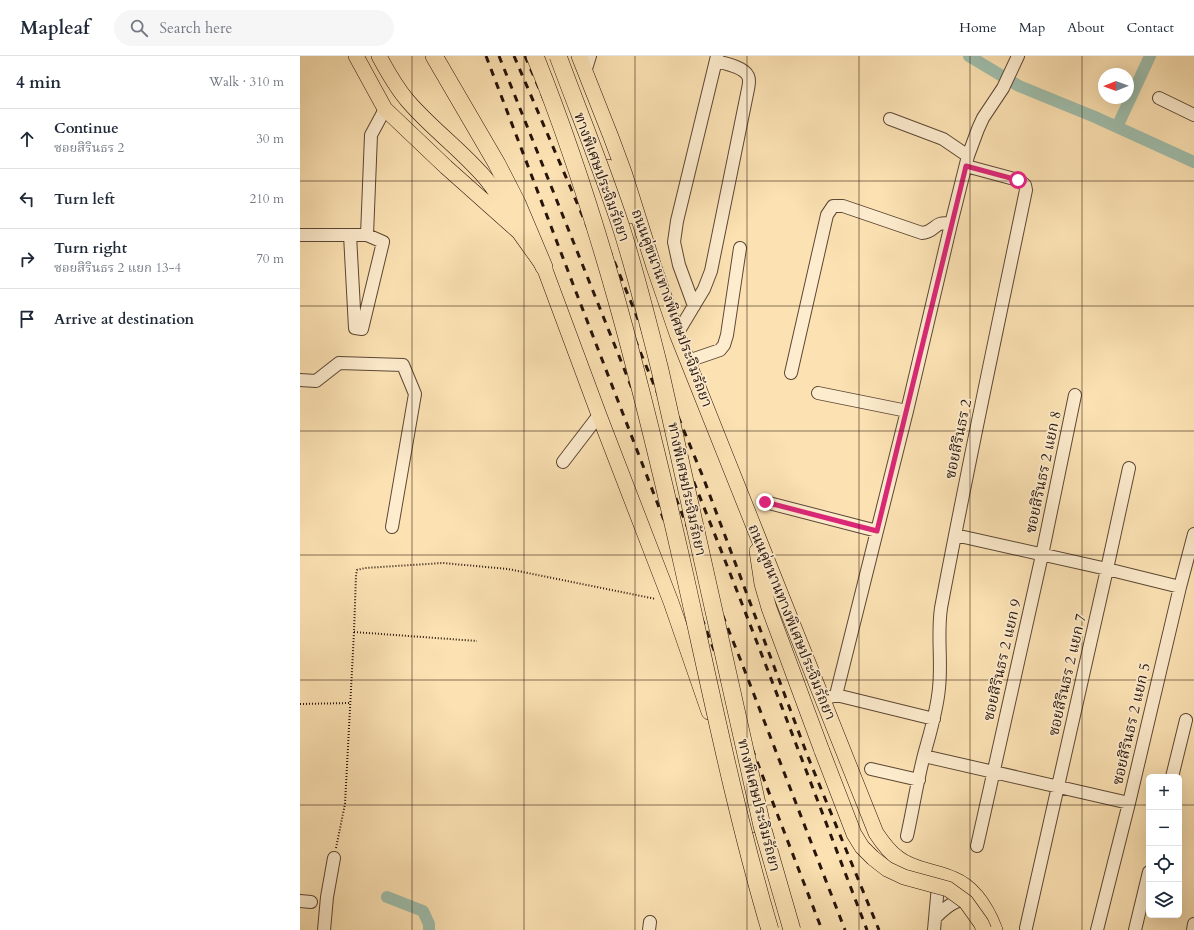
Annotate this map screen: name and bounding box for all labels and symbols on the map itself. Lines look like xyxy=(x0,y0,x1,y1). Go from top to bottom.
north arrow xyxy=(1098,68,1134,104)
street label: ทางพิเศษประจิมรัถยา xyxy=(569,110,635,244)
route start xyxy=(1009,171,1027,189)
street label: ถนนคู่ขนานทางพิเศษประจิมรัถยา xyxy=(627,206,717,410)
street label: ซอยสิรินธร 2 xyxy=(940,397,976,481)
street label: ซอยสิรินธร 2 แยก 8 xyxy=(1020,409,1066,535)
street label: ทางพิเศษประจิมรัถยา xyxy=(663,420,711,558)
route end xyxy=(756,493,774,511)
street label: ถนนคู่ขนานทางพิเศษประจิมรัถยา xyxy=(743,521,841,723)
street label: ซอยสิรินธร 2 แยก 9 xyxy=(978,597,1026,723)
street label: ซอยสิรินธร 2 แยก 7 xyxy=(1043,612,1091,738)
street label: ซอยสิรินธร 2 แยก 5 xyxy=(1107,661,1155,787)
street label: ทางพิเศษประจิมรัถยา xyxy=(733,737,785,873)

